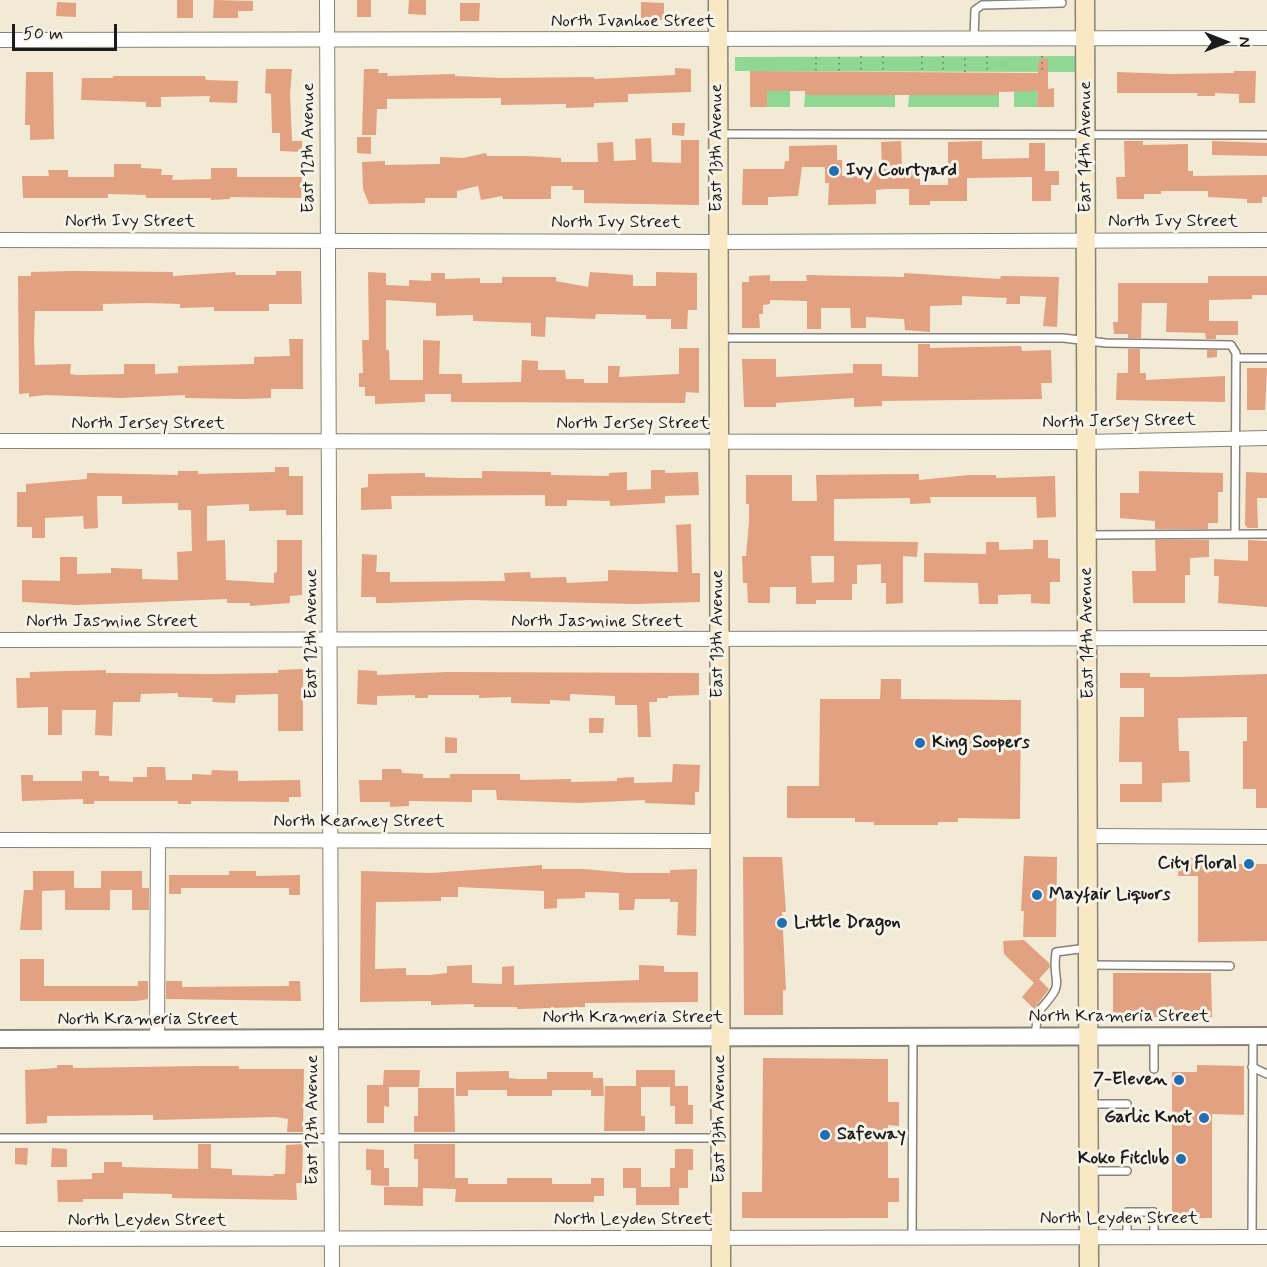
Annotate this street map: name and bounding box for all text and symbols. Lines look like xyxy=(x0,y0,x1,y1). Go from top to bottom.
street label: North Ivanhoe Street xyxy=(551,11,715,33)
scale bar xyxy=(15,12,120,50)
north arrow xyxy=(1195,12,1255,72)
text: 50 m xyxy=(23,22,63,46)
text: N xyxy=(1233,37,1254,47)
street label: East 14th Avenue xyxy=(1075,81,1097,213)
street label: East 12th Avenue xyxy=(298,83,320,213)
street label: East 13th Avenue xyxy=(706,84,728,212)
place label: Ivy Courtyard xyxy=(846,160,957,182)
marker: Ivy Courtyard xyxy=(827,164,841,178)
street label: North Ivy Street xyxy=(65,211,195,233)
street label: North Ivy Street xyxy=(1108,211,1238,233)
street label: North Ivy Street xyxy=(551,212,681,234)
street label: North Jersey Street xyxy=(1042,410,1196,434)
street label: North Jersey Street xyxy=(71,413,225,435)
street label: North Jersey Street xyxy=(556,413,710,435)
street label: East 14th Avenue xyxy=(1076,567,1100,699)
street label: East 12th Avenue xyxy=(301,569,323,699)
street label: East 13th Avenue xyxy=(707,570,729,698)
street label: North Jasmine Street xyxy=(26,611,198,633)
street label: North Jasmine Street xyxy=(511,611,683,633)
place label: King Soopers xyxy=(932,732,1030,754)
marker: King Soopers xyxy=(913,736,927,750)
street label: North Kearney Street xyxy=(273,811,445,833)
place label: City Floral xyxy=(1157,853,1237,875)
marker: City Floral xyxy=(1242,857,1256,871)
place label: Mayfair Liquors xyxy=(1049,884,1170,906)
marker: Mayfair Liquors xyxy=(1030,888,1044,902)
place label: Little Dragon xyxy=(794,912,901,934)
marker: Little Dragon xyxy=(775,916,789,930)
street label: North Krameria Street xyxy=(1028,1006,1210,1028)
street label: North Krameria Street xyxy=(542,1007,724,1029)
street label: North Krameria Street xyxy=(57,1009,239,1031)
street label: East 12th Avenue xyxy=(302,1055,324,1185)
street label: East 13th Avenue xyxy=(709,1055,731,1183)
place label: 7-Eleven xyxy=(1093,1069,1167,1091)
marker: 7-Eleven xyxy=(1172,1073,1186,1087)
place label: Garlic Knot xyxy=(1104,1107,1192,1129)
marker: Garlic Knot xyxy=(1197,1111,1211,1125)
place label: Safeway xyxy=(837,1124,906,1146)
marker: Safeway xyxy=(818,1128,832,1142)
place label: Koko Fitclub xyxy=(1078,1148,1169,1170)
marker: Koko Fitclub xyxy=(1174,1152,1188,1166)
street label: North Leyden Street xyxy=(1040,1208,1198,1230)
street label: North Leyden Street xyxy=(554,1209,712,1231)
street label: North Leyden Street xyxy=(68,1210,226,1232)

